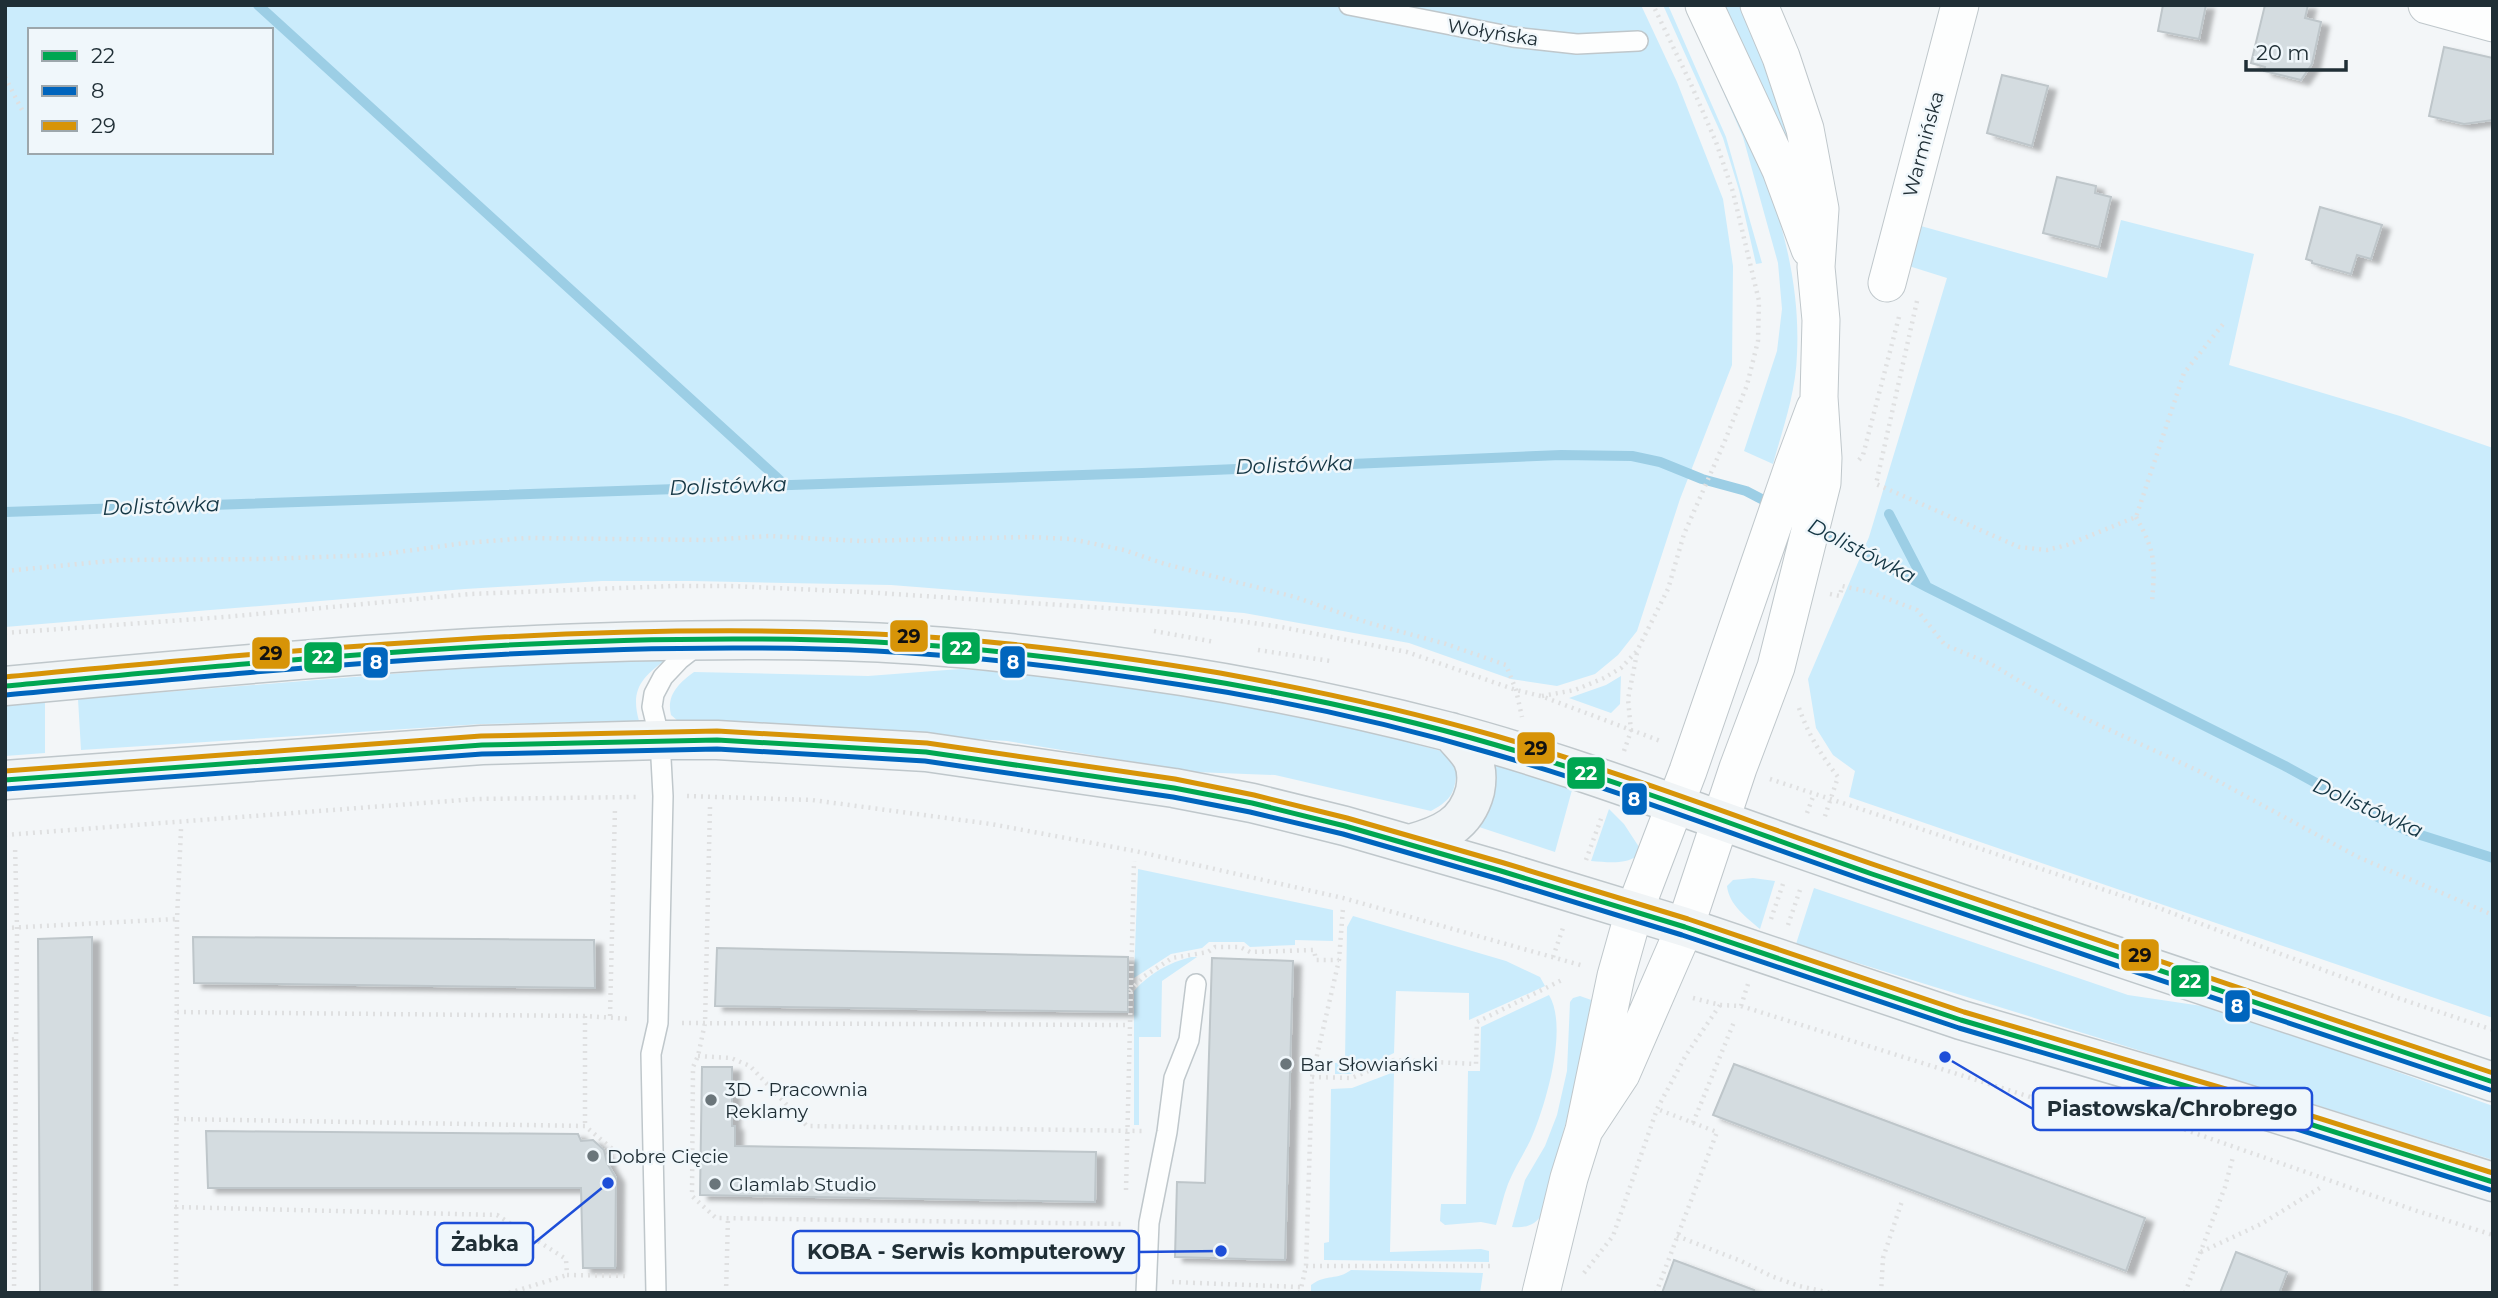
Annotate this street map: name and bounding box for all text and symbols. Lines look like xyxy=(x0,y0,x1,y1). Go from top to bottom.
street label: Wołyńska xyxy=(1446,14,1540,51)
legend xyxy=(28,28,273,154)
scale bar xyxy=(2246,28,2346,72)
text: 20 m xyxy=(2256,40,2310,65)
text: 22 xyxy=(91,43,115,68)
text: 8 xyxy=(91,78,104,103)
street label: Warmińska xyxy=(1898,89,1949,200)
text: 29 xyxy=(91,113,116,138)
water label: Dolistówka xyxy=(1235,450,1353,479)
water label: Dolistówka xyxy=(669,471,787,500)
water label: Dolistówka xyxy=(102,491,220,520)
water label: Dolistówka xyxy=(1804,513,1920,588)
line badge: 29 xyxy=(889,619,929,653)
text: 29 xyxy=(897,625,921,648)
line badge: 22 xyxy=(941,631,981,665)
line badge: 29 xyxy=(251,636,291,670)
text: 22 xyxy=(950,637,972,660)
line badge: 22 xyxy=(303,641,343,674)
text: 29 xyxy=(259,642,283,665)
line badge: 8 xyxy=(999,645,1026,679)
text: 22 xyxy=(312,646,334,669)
line badge: 8 xyxy=(362,646,389,679)
text: 8 xyxy=(370,651,382,674)
text: 8 xyxy=(1007,651,1019,674)
line badge: 29 xyxy=(1516,731,1556,765)
text: 29 xyxy=(1524,737,1548,760)
line badge: 22 xyxy=(1566,756,1606,790)
text: 22 xyxy=(1575,762,1597,785)
water label: Dolistówka xyxy=(2309,772,2427,843)
line badge: 8 xyxy=(1621,782,1648,816)
text: 8 xyxy=(1628,788,1640,811)
line badge: 29 xyxy=(2120,938,2160,972)
text: 29 xyxy=(2128,944,2152,967)
line badge: 22 xyxy=(2170,964,2210,998)
text: 22 xyxy=(2179,970,2201,993)
line badge: 8 xyxy=(2224,989,2251,1023)
text: 8 xyxy=(2231,995,2243,1018)
place label: Bar Słowiański xyxy=(1300,1053,1438,1076)
marker: Bar Słowiański xyxy=(1278,1056,1294,1072)
place label: 3D - Pracownia Reklamy xyxy=(725,1078,868,1123)
callout: Piastowska/Chrobrego xyxy=(2033,1088,2312,1130)
marker: 3D - Pracownia Reklamy xyxy=(703,1092,719,1108)
text: Piastowska/Chrobrego xyxy=(2047,1096,2297,1121)
place label: Dobre Cięcie xyxy=(607,1145,729,1168)
marker: Dobre Cięcie xyxy=(585,1148,601,1164)
place label: Glamlab Studio xyxy=(729,1173,877,1196)
marker: Glamlab Studio xyxy=(707,1176,723,1192)
callout: Żabka xyxy=(437,1223,533,1265)
text: Żabka xyxy=(451,1230,519,1256)
callout: KOBA - Serwis komputerowy xyxy=(793,1231,1139,1273)
text: KOBA - Serwis komputerowy xyxy=(807,1239,1125,1264)

